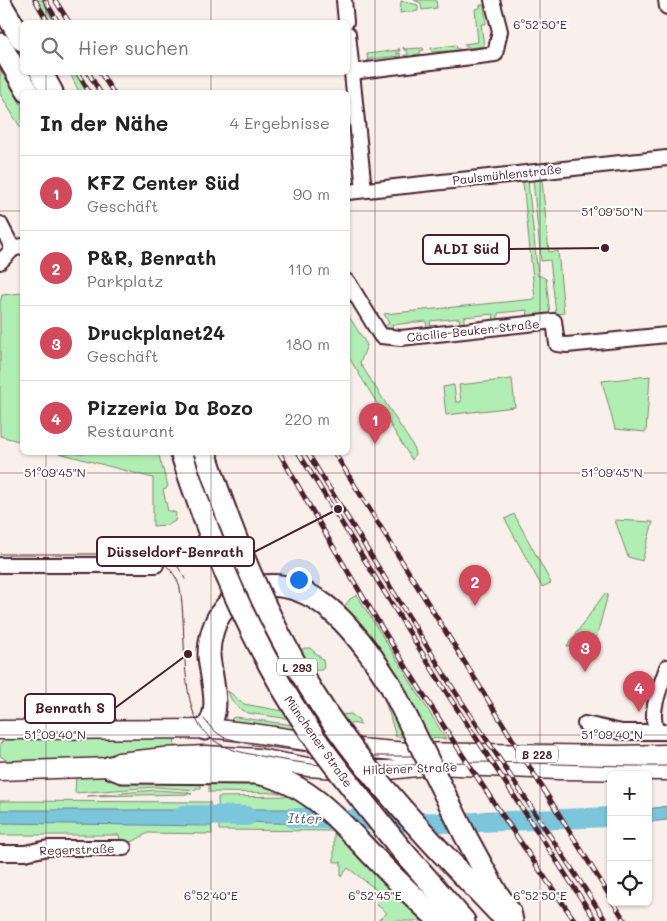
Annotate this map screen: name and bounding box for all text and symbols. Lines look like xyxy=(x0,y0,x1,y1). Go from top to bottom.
text: 6°52'50"E xyxy=(513,16,567,32)
search box xyxy=(20,20,350,75)
icon: search xyxy=(38,34,66,62)
text: Hier suchen xyxy=(78,35,189,60)
text: In der Nähe xyxy=(40,109,168,136)
text: 4 Ergebnisse xyxy=(230,112,330,133)
street label: Paulsmühlenstraße xyxy=(452,160,562,188)
text: KFZ Center Süd xyxy=(87,170,240,195)
text: 1 xyxy=(52,183,60,204)
text: 90 m xyxy=(293,183,330,204)
text: Geschäft xyxy=(87,195,158,216)
text: 51°09'50"N xyxy=(581,203,643,219)
callout: ALDI Süd xyxy=(423,235,509,264)
text: ALDI Süd xyxy=(433,239,499,258)
text: P&R, Benrath xyxy=(87,245,216,270)
text: 2 xyxy=(52,258,60,279)
text: 110 m xyxy=(288,258,330,279)
text: Parkplatz xyxy=(87,270,163,291)
street label: Cäcilie-Beuken-Straße xyxy=(406,315,540,345)
text: Druckplanet24 xyxy=(87,320,225,345)
text: 3 xyxy=(51,333,61,354)
text: 180 m xyxy=(285,333,330,354)
text: Geschäft xyxy=(87,345,158,366)
text: Pizzeria Da Bozo xyxy=(87,395,253,420)
pin: 1 xyxy=(359,403,391,444)
text: 4 xyxy=(51,408,61,429)
text: 220 m xyxy=(284,408,330,429)
text: Restaurant xyxy=(87,420,175,441)
text: 51°09'45"N xyxy=(24,464,86,480)
text: 51°09'45"N xyxy=(581,464,643,480)
callout: Düsseldorf-Benrath xyxy=(97,537,254,566)
text: Düsseldorf-Benrath xyxy=(107,542,243,561)
pin: 2 xyxy=(459,565,491,606)
your location xyxy=(286,567,312,593)
pin: 3 xyxy=(569,631,601,672)
road number: L 293 xyxy=(277,659,317,676)
pin: 4 xyxy=(623,671,655,712)
street label: Münchener Straße xyxy=(281,692,357,790)
callout: Benrath S xyxy=(25,694,115,723)
text: Benrath S xyxy=(35,698,105,717)
text: 51°09'40"N xyxy=(24,726,86,742)
text: 51°09'40"N xyxy=(581,726,643,742)
road number: B 228 xyxy=(516,746,558,762)
street label: Hildener Straße xyxy=(362,758,458,778)
map controls xyxy=(607,771,652,906)
button: + xyxy=(607,771,652,816)
water label: Itter xyxy=(288,808,322,828)
button: − xyxy=(607,816,652,861)
street label: Regerstraße xyxy=(39,840,115,858)
button: locate xyxy=(607,861,652,906)
text: 6°52'40"E xyxy=(184,887,238,903)
text: 6°52'45"E xyxy=(348,887,402,903)
text: 6°52'50"E xyxy=(513,887,567,903)

